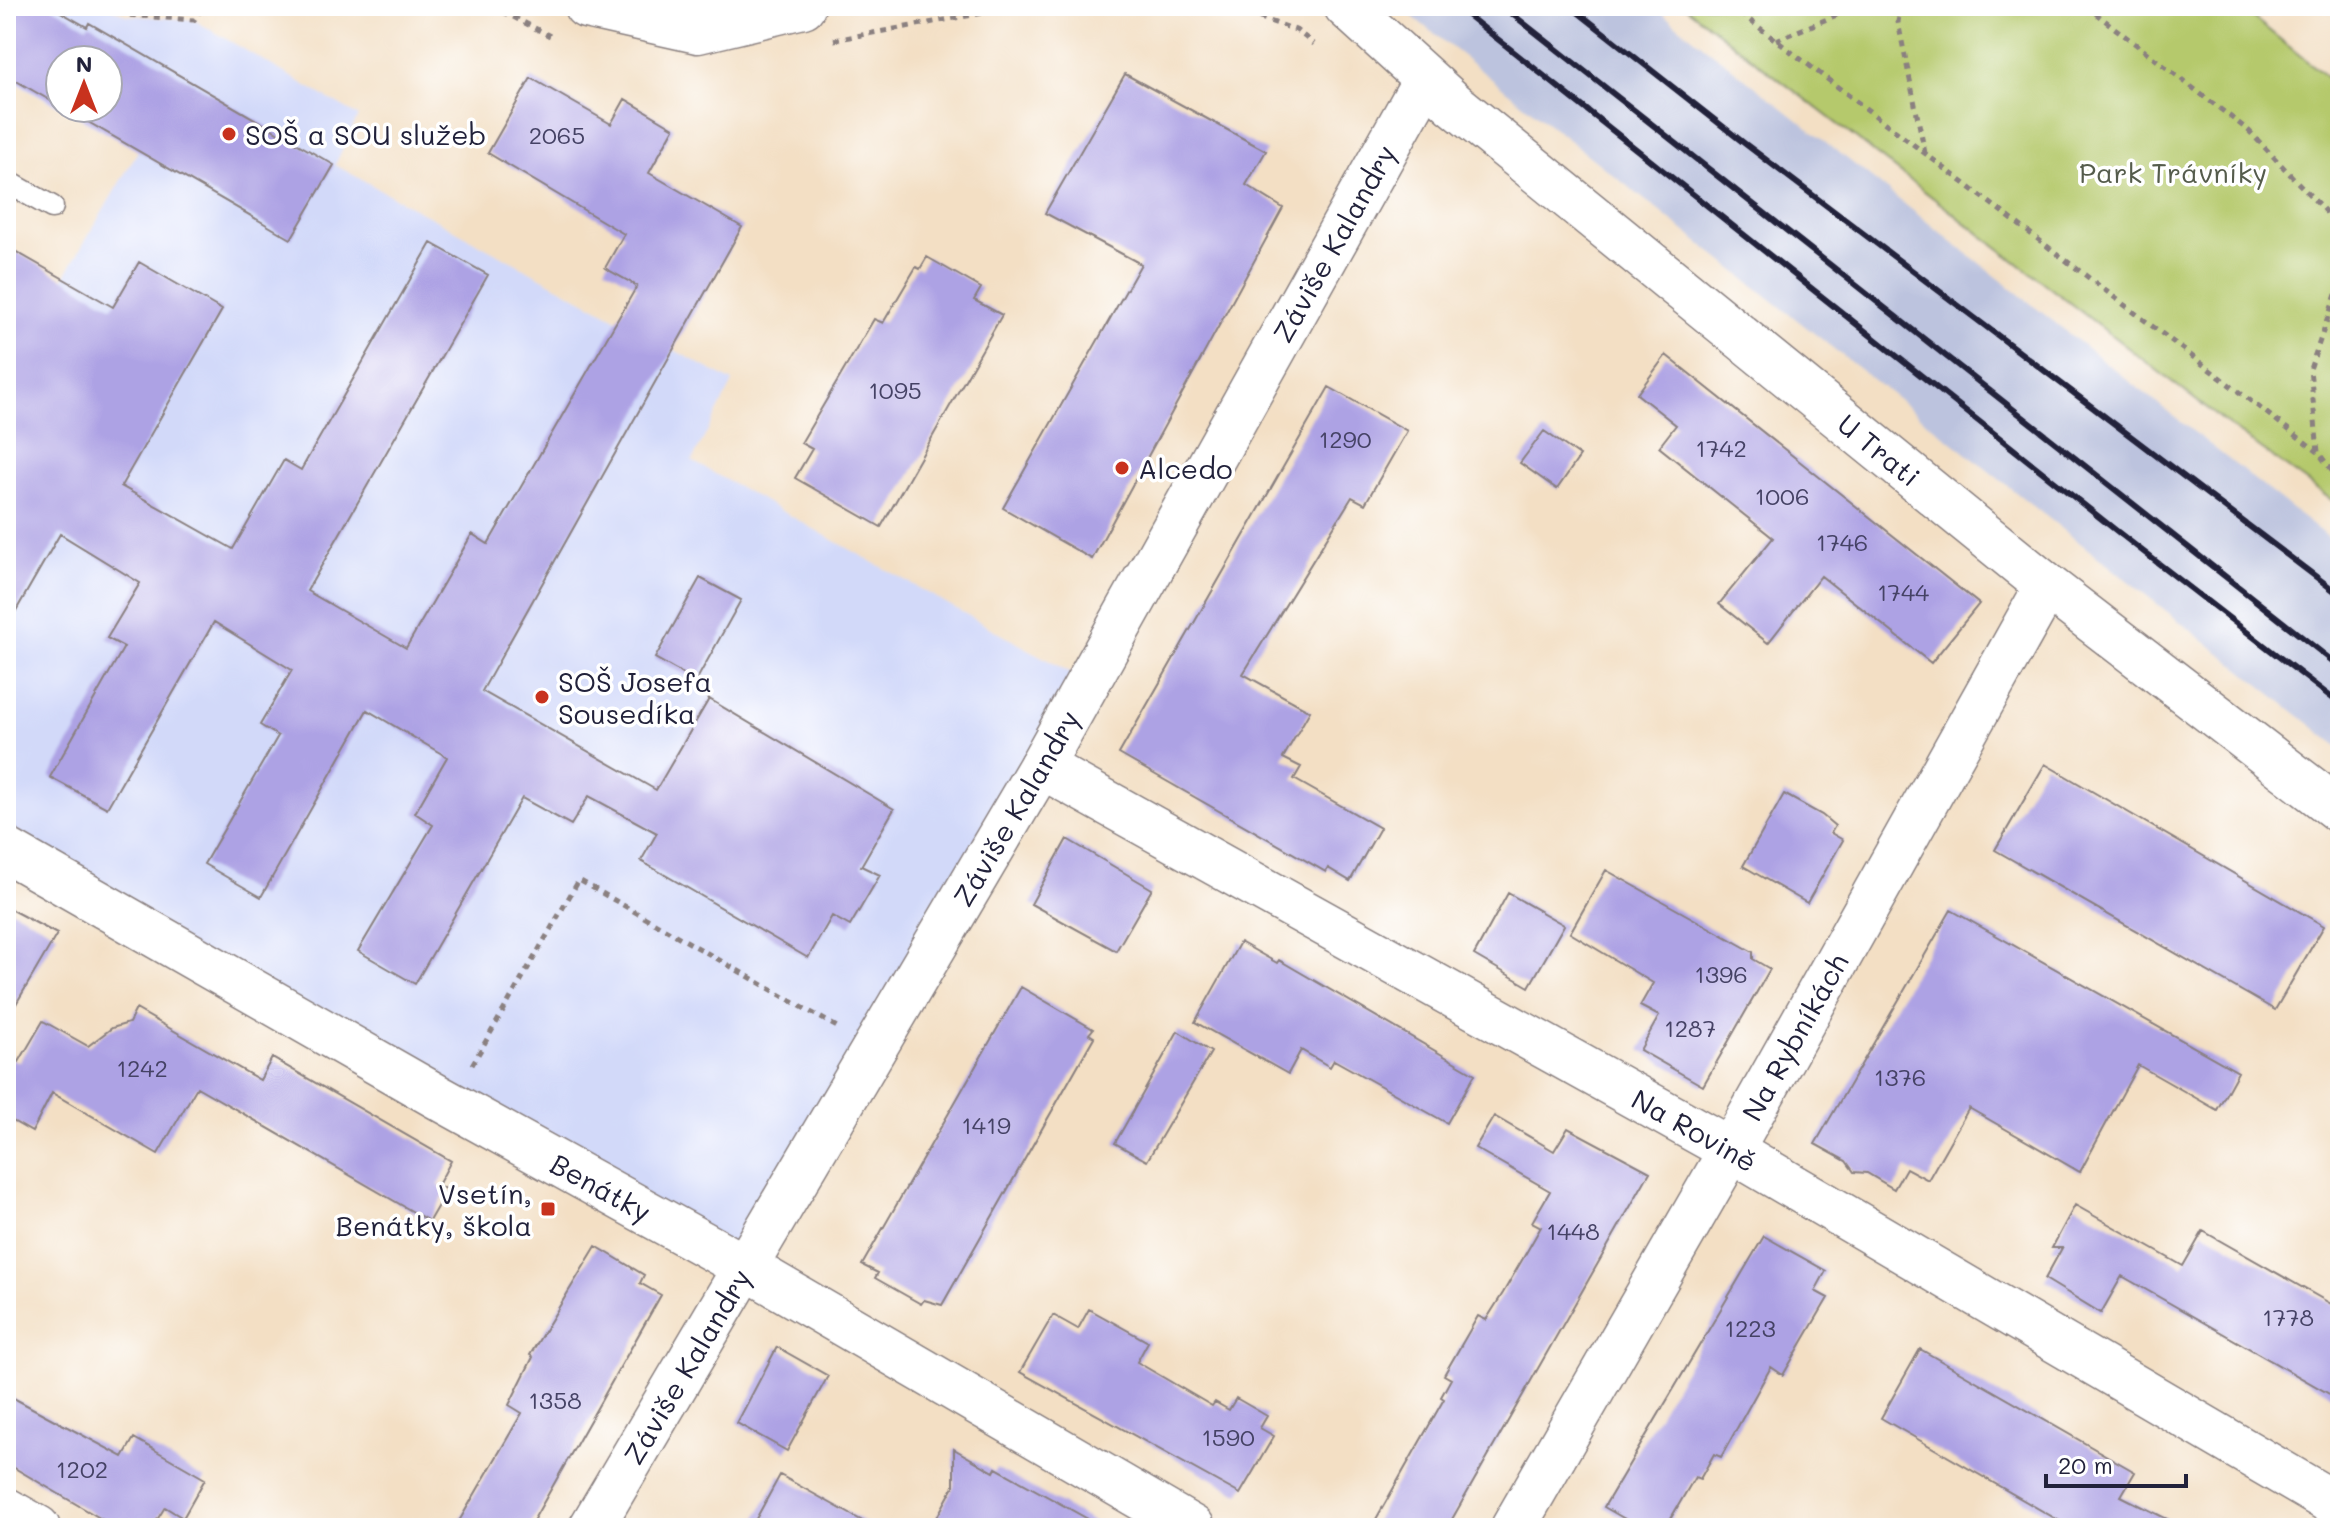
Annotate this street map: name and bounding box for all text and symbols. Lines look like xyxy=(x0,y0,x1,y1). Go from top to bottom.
north arrow xyxy=(44,44,124,124)
text: N xyxy=(76,49,92,78)
place label: SOŠ a SOU služeb xyxy=(245,116,486,152)
house number: 2065 xyxy=(529,119,585,150)
marker: SOŠ a SOU služeb xyxy=(220,125,238,143)
street label: Záviše Kalandry xyxy=(1264,138,1403,349)
park label: Park Trávníky xyxy=(2079,154,2267,190)
house number: 1095 xyxy=(868,374,922,405)
street label: U Trati xyxy=(1831,406,1928,494)
house number: 1290 xyxy=(1318,423,1372,454)
house number: 1742 xyxy=(1695,432,1747,463)
place label: Alcedo xyxy=(1138,450,1233,486)
marker: Alcedo xyxy=(1113,459,1131,477)
house number: 1006 xyxy=(1755,480,1809,511)
house number: 1746 xyxy=(1816,526,1868,557)
house number: 1744 xyxy=(1877,576,1929,607)
place label: SOŠ Josefa Sousedíka xyxy=(558,663,712,731)
marker: SOŠ Josefa Sousedíka xyxy=(533,688,551,706)
street label: Záviše Kalandry xyxy=(944,703,1087,912)
street label: Na Rybníkách xyxy=(1733,947,1856,1127)
house number: 1396 xyxy=(1694,958,1748,989)
house number: 1287 xyxy=(1664,1012,1716,1043)
house number: 1242 xyxy=(116,1052,168,1083)
house number: 1376 xyxy=(1874,1061,1926,1092)
street label: Na Rovině xyxy=(1626,1080,1764,1179)
house number: 1419 xyxy=(961,1109,1011,1140)
street label: Benátky xyxy=(544,1145,658,1230)
place label: Vsetín, Benátky, škola xyxy=(336,1175,532,1243)
marker: Vsetín, Benátky, škola xyxy=(539,1200,557,1218)
house number: 1448 xyxy=(1546,1215,1600,1246)
street label: Záviše Kalandry xyxy=(615,1262,758,1470)
house number: 1778 xyxy=(2262,1301,2314,1332)
house number: 1223 xyxy=(1724,1312,1776,1343)
house number: 1358 xyxy=(528,1384,582,1415)
house number: 1590 xyxy=(1201,1421,1255,1452)
scale bar xyxy=(2046,1438,2186,1488)
text: 20 m xyxy=(2058,1449,2113,1480)
house number: 1202 xyxy=(56,1453,108,1484)

